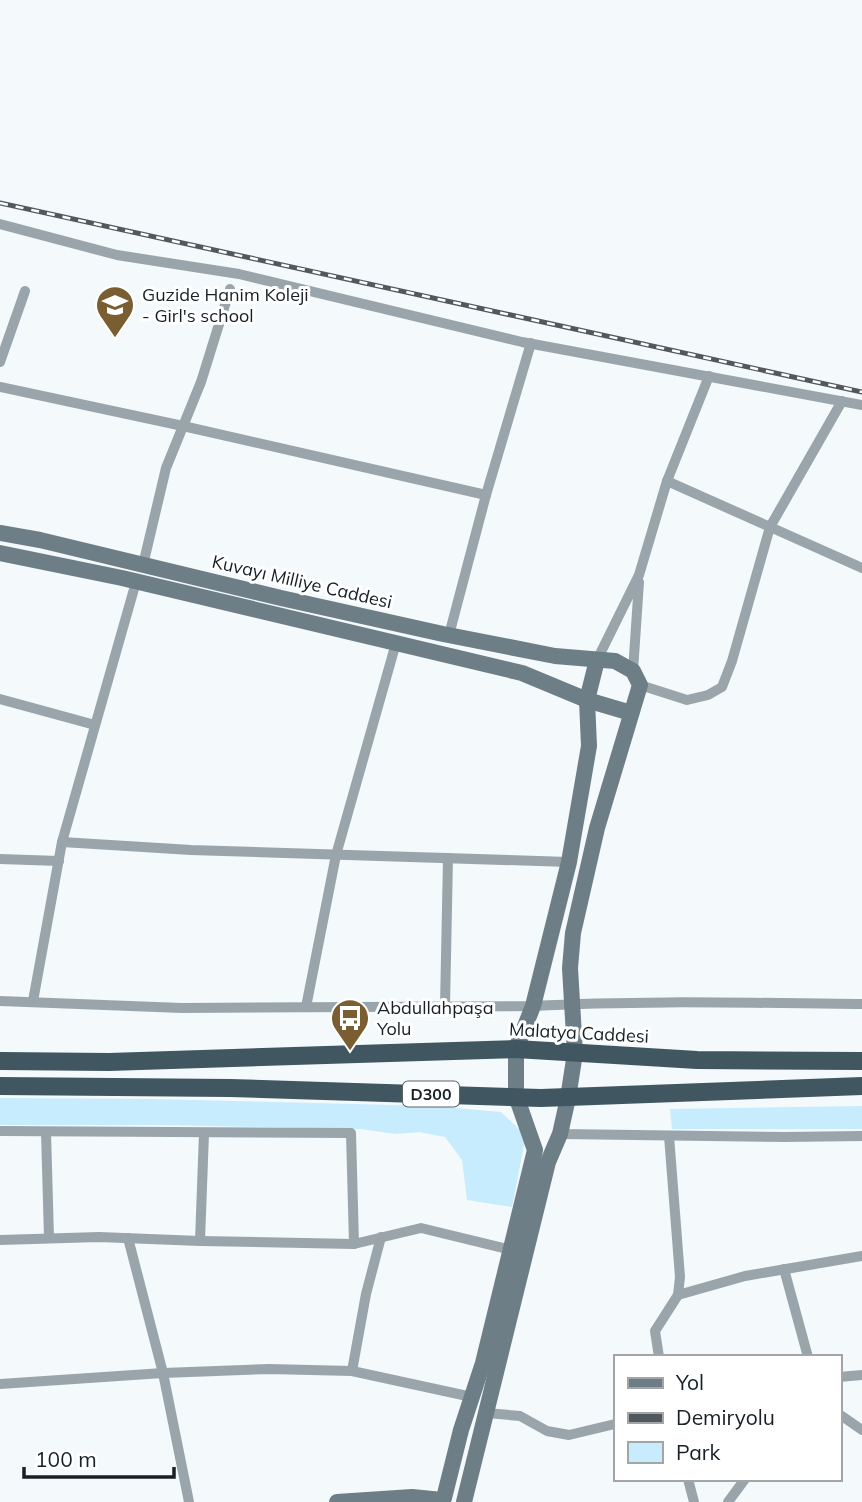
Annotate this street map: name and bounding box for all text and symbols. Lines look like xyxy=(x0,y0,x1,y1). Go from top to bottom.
place label: Guzide Hanim Koleji - Girl's school xyxy=(142,283,309,327)
school or university icon: Guzide Hanim Koleji - Girl's school xyxy=(94,284,136,339)
street label: Kuvayı Milliye Caddesi xyxy=(210,550,394,613)
place label: Abdullahpaşa Yolu xyxy=(376,996,493,1040)
bus stop icon: Abdullahpaşa Yolu xyxy=(329,997,371,1052)
street label: Malatya Caddesi xyxy=(508,1017,650,1048)
road number: D300 xyxy=(403,1082,459,1106)
legend xyxy=(614,1355,841,1481)
text: Yol xyxy=(675,1369,704,1395)
text: Demiryolu xyxy=(676,1404,775,1430)
scale bar xyxy=(24,1436,175,1480)
text: Park xyxy=(676,1439,720,1465)
text: 100 m xyxy=(35,1446,97,1472)

